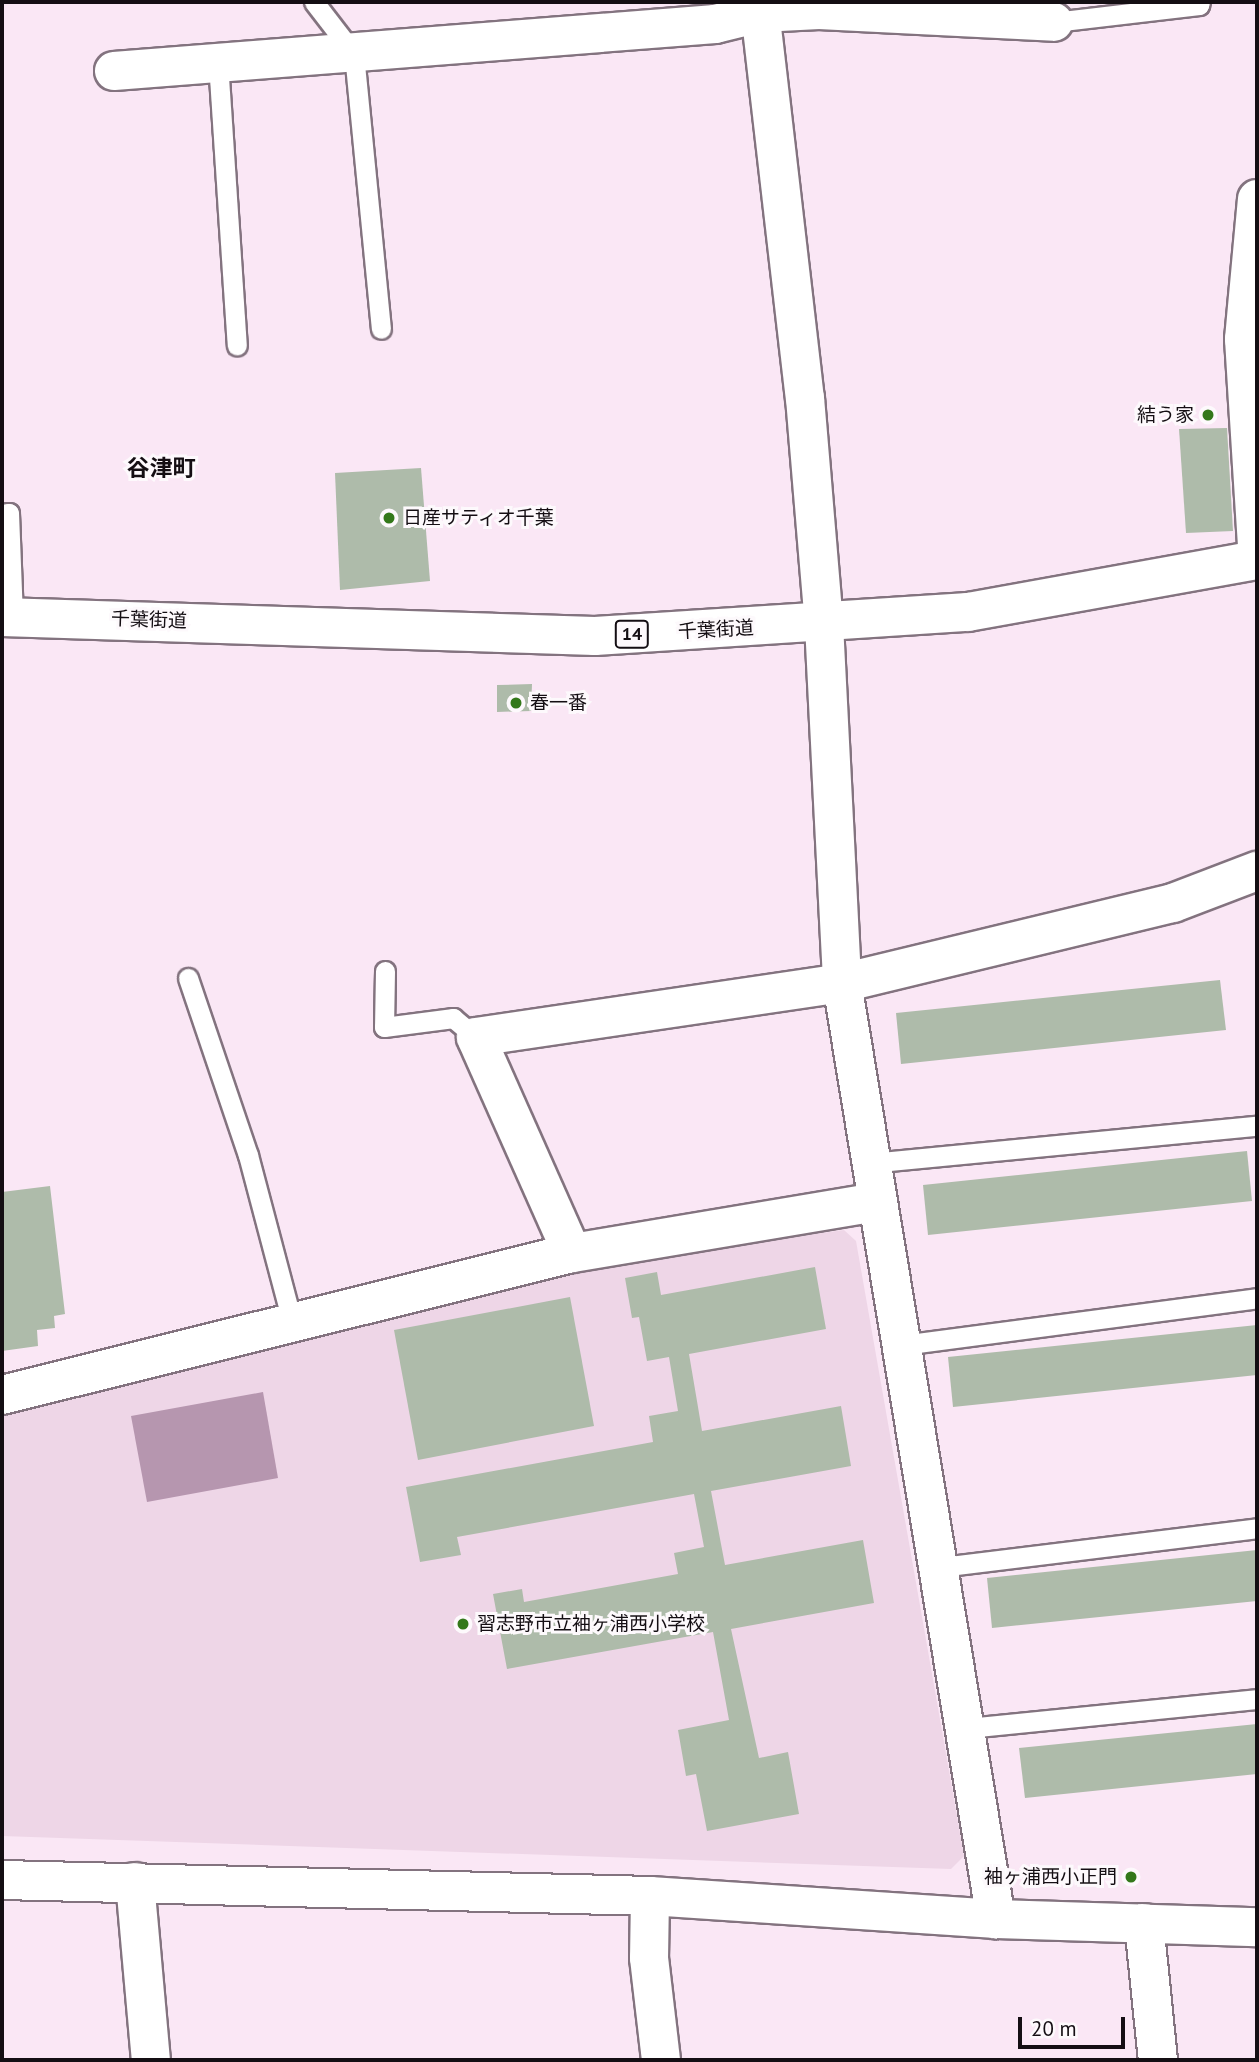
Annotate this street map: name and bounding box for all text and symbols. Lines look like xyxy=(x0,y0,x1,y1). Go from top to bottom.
place label: 結う家 xyxy=(1137,404,1194,426)
marker: 結う家 xyxy=(1200,407,1216,423)
district label: 谷津町 xyxy=(127,454,195,482)
place label: 日産サティオ千葉 xyxy=(403,507,555,529)
marker: 日産サティオ千葉 xyxy=(381,510,397,526)
street label: 千葉街道 xyxy=(111,607,187,633)
street label: 千葉街道 xyxy=(677,617,755,643)
road number: 14 xyxy=(614,620,650,648)
place label: 春一番 xyxy=(530,692,587,714)
marker: 春一番 xyxy=(508,695,524,711)
place label: 習志野市立袖ヶ浦西小学校 xyxy=(477,1613,705,1635)
marker: 習志野市立袖ヶ浦西小学校 xyxy=(455,1616,471,1632)
place label: 袖ヶ浦西小正門 xyxy=(984,1866,1117,1888)
marker: 袖ヶ浦西小正門 xyxy=(1123,1869,1139,1885)
scale bar xyxy=(1021,2002,1128,2046)
text: 20 m xyxy=(1031,2015,1077,2042)

